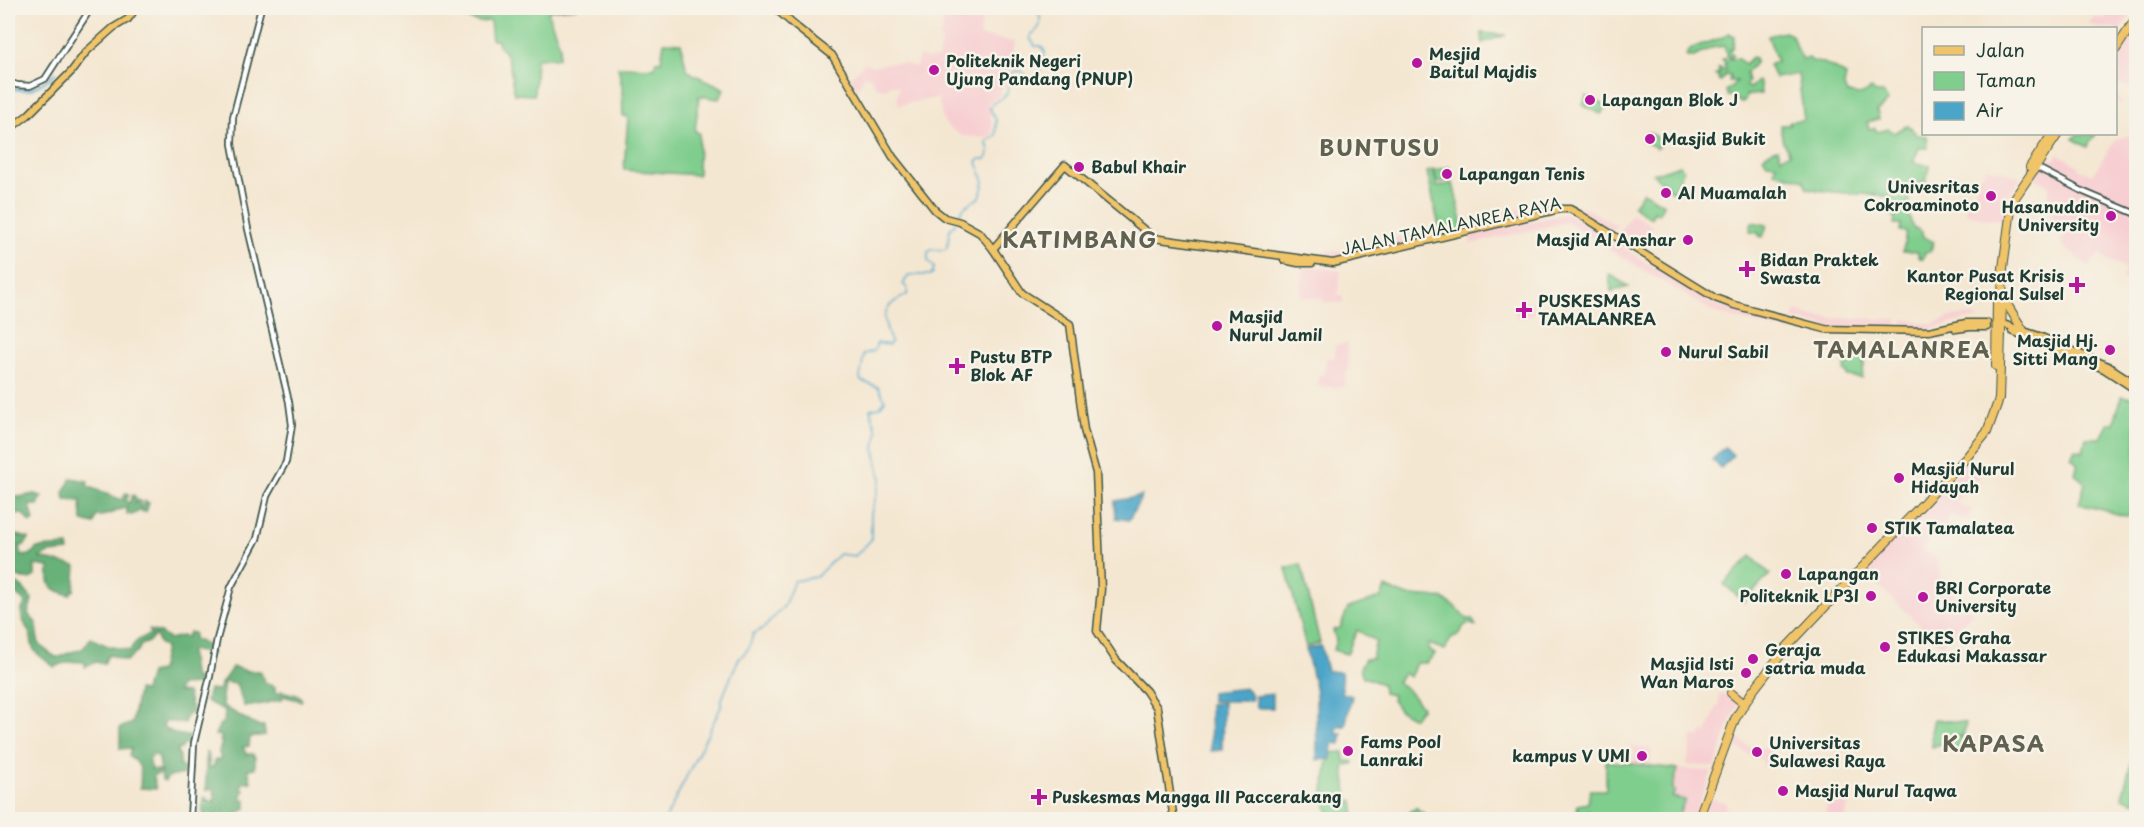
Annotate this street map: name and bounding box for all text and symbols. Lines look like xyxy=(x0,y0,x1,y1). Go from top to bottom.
legend xyxy=(1922,27,2117,135)
text: Jalan xyxy=(1976,36,2025,63)
place label: Mesjid Baitul Majdis xyxy=(1429,41,1537,83)
place label: Politeknik Negeri Ujung Pandang (PNUP) xyxy=(946,48,1133,90)
marker: Mesjid Baitul Majdis xyxy=(1410,56,1424,70)
marker: Politeknik Negeri Ujung Pandang (PNUP) xyxy=(927,63,941,77)
text: Taman xyxy=(1976,66,2036,93)
place label: Lapangan Blok J xyxy=(1602,87,1738,111)
marker: Lapangan Blok J xyxy=(1583,93,1597,107)
text: Air xyxy=(1976,96,2004,123)
place label: Masjid Bukit xyxy=(1662,126,1766,150)
district label: BUNTUSU xyxy=(1319,130,1441,163)
marker: Masjid Bukit xyxy=(1643,132,1657,146)
place label: Babul Khair xyxy=(1091,154,1187,178)
marker: Babul Khair xyxy=(1072,160,1086,174)
place label: Lapangan Tenis xyxy=(1459,161,1585,185)
marker: Lapangan Tenis xyxy=(1440,167,1454,181)
place label: Univesritas Cokroaminoto xyxy=(1864,174,1979,216)
place label: Al Muamalah xyxy=(1677,180,1787,204)
marker: Al Muamalah xyxy=(1659,186,1673,200)
marker: Univesritas Cokroaminoto xyxy=(1984,189,1998,203)
street label: JALAN TAMALANREA RAYA xyxy=(1339,190,1563,260)
place label: Hasanuddin University xyxy=(2002,194,2099,236)
marker: Hasanuddin University xyxy=(2104,209,2118,223)
district label: KATIMBANG xyxy=(1002,222,1158,255)
place label: Masjid Al Anshar xyxy=(1536,227,1677,251)
marker: Masjid Al Anshar xyxy=(1681,233,1695,247)
place label: Bidan Praktek Swasta xyxy=(1760,247,1879,289)
marker: Bidan Praktek Swasta xyxy=(1738,260,1756,278)
place label: Kantor Pusat Krisis Regional Sulsel xyxy=(1907,263,2064,305)
marker: Kantor Pusat Krisis Regional Sulsel xyxy=(2068,276,2086,294)
place label: PUSKESMAS TAMALANREA xyxy=(1538,288,1656,330)
marker: PUSKESMAS TAMALANREA xyxy=(1515,301,1533,319)
place label: Masjid Nurul Jamil xyxy=(1229,304,1323,346)
marker: Masjid Nurul Jamil xyxy=(1210,319,1224,333)
place label: Masjid Hj. Sitti Mang xyxy=(2013,328,2098,370)
district label: TAMALANREA xyxy=(1813,332,1991,365)
place label: Nurul Sabil xyxy=(1678,339,1769,363)
marker: Masjid Hj. Sitti Mang xyxy=(2103,343,2117,357)
place label: Pustu BTP Blok AF xyxy=(970,344,1053,386)
marker: Nurul Sabil xyxy=(1659,345,1673,359)
marker: Pustu BTP Blok AF xyxy=(948,357,966,375)
place label: Masjid Nurul Hidayah xyxy=(1911,456,2014,498)
marker: Masjid Nurul Hidayah xyxy=(1892,471,1906,485)
place label: STIK Tamalatea xyxy=(1884,515,2015,539)
marker: STIK Tamalatea xyxy=(1865,521,1879,535)
place label: Lapangan xyxy=(1798,561,1879,585)
marker: Lapangan xyxy=(1779,567,1793,581)
place label: BRI Corporate University xyxy=(1935,575,2052,617)
place label: Politeknik LP3I xyxy=(1739,583,1859,607)
marker: Politeknik LP3I xyxy=(1864,589,1878,603)
marker: BRI Corporate University xyxy=(1916,590,1930,604)
place label: STIKES Graha Edukasi Makassar xyxy=(1897,625,2048,667)
place label: Geraja satria muda xyxy=(1765,637,1866,679)
marker: STIKES Graha Edukasi Makassar xyxy=(1878,640,1892,654)
place label: Masjid Isti Wan Maros xyxy=(1640,651,1734,693)
marker: Geraja satria muda xyxy=(1746,652,1760,666)
marker: Masjid Isti Wan Maros xyxy=(1739,666,1753,680)
district label: KAPASA xyxy=(1942,726,2046,759)
place label: Fams Pool Lanraki xyxy=(1360,729,1441,771)
place label: Universitas Sulawesi Raya xyxy=(1769,730,1886,772)
place label: kampus V UMI xyxy=(1512,743,1630,767)
marker: Fams Pool Lanraki xyxy=(1341,744,1355,758)
marker: Universitas Sulawesi Raya xyxy=(1750,745,1764,759)
marker: kampus V UMI xyxy=(1635,749,1649,763)
place label: Masjid Nurul Taqwa xyxy=(1795,778,1957,802)
place label: Puskesmas Mangga III Paccerakang xyxy=(1052,784,1342,808)
marker: Masjid Nurul Taqwa xyxy=(1776,784,1790,798)
marker: Puskesmas Mangga III Paccerakang xyxy=(1030,788,1048,806)

